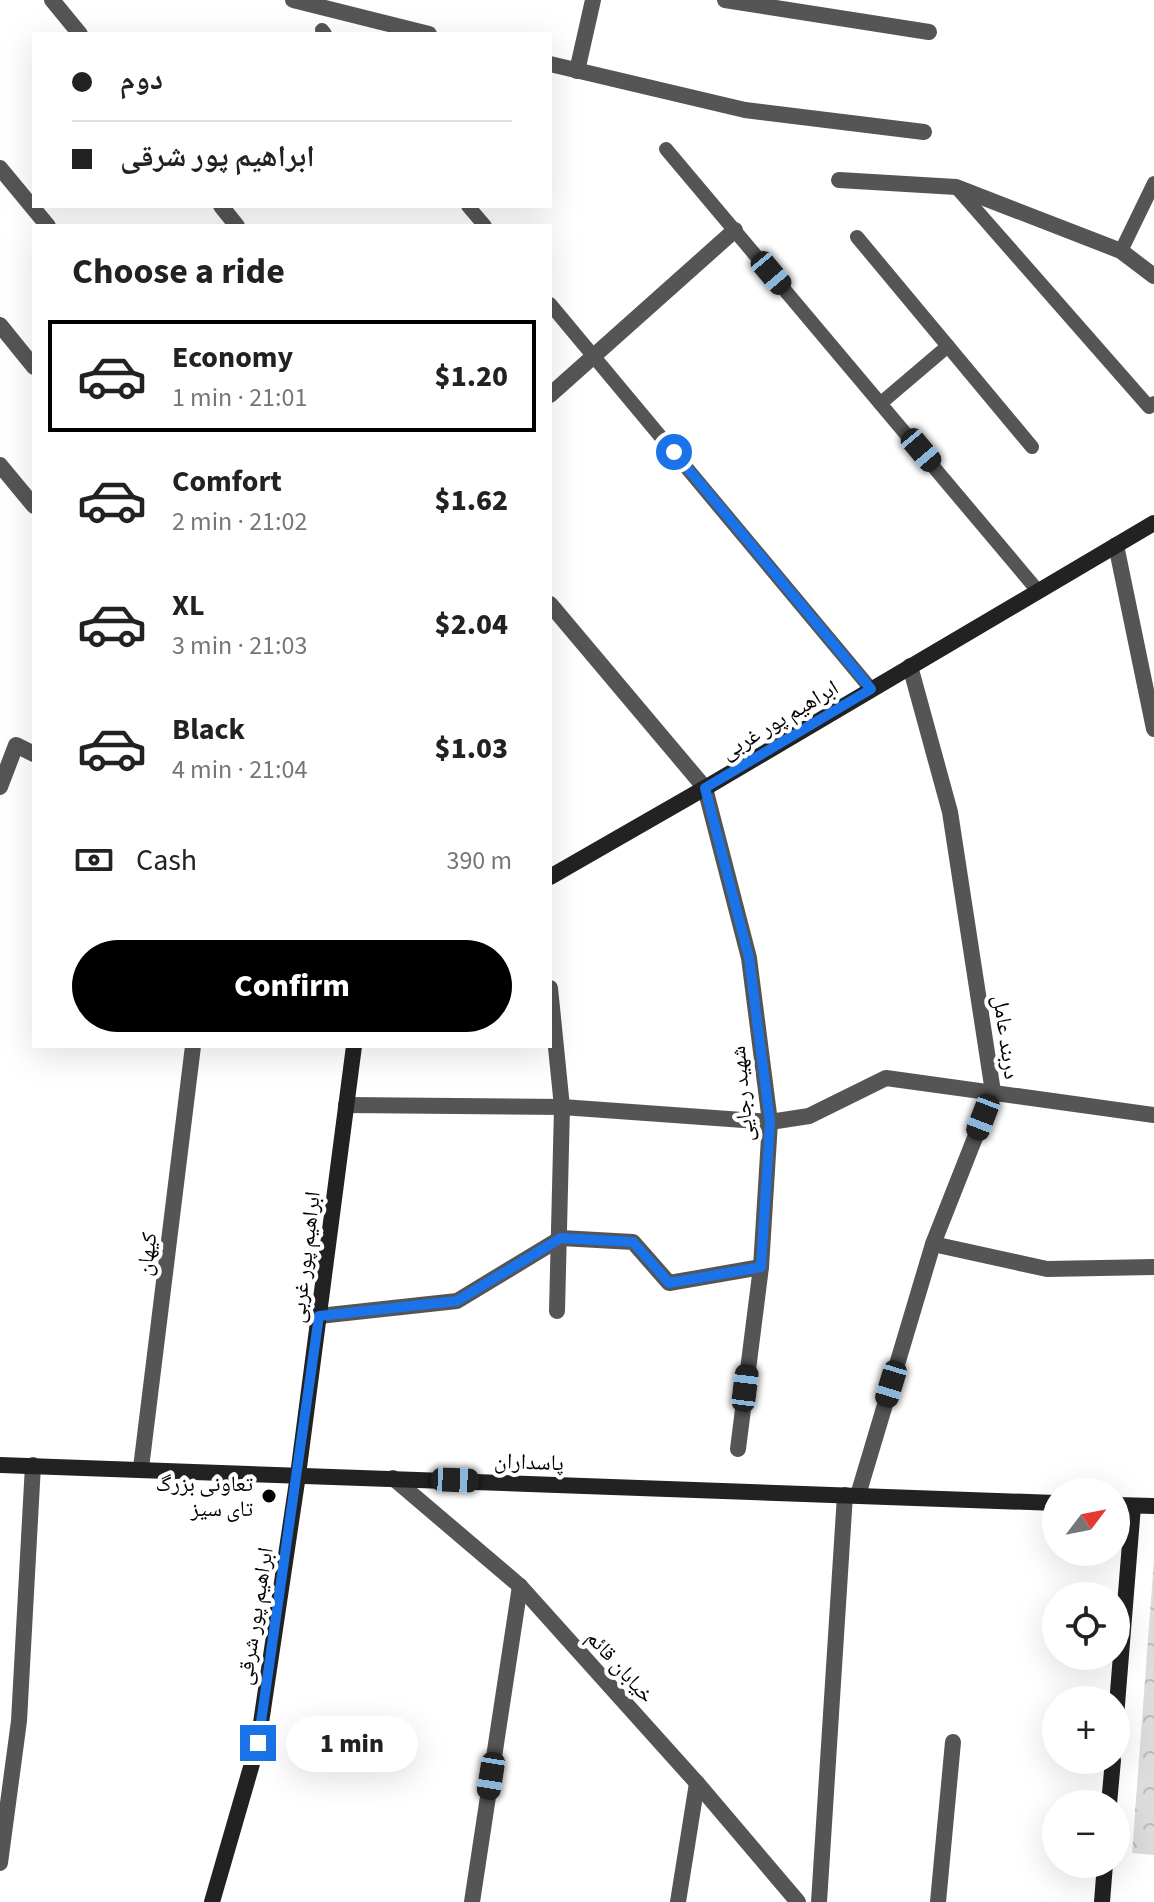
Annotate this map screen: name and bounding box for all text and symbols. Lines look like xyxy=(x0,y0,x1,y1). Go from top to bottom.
text: دوم xyxy=(120,58,163,101)
text: ابراهیم پور شرقی xyxy=(120,135,315,178)
text: Choose a ride xyxy=(72,246,285,297)
car xyxy=(746,247,796,299)
text: Economy xyxy=(172,336,293,379)
icon: car xyxy=(76,340,148,412)
text: $1.20 xyxy=(435,355,508,398)
text: 1 min · 21:01 xyxy=(172,379,307,416)
car xyxy=(896,424,946,476)
route start xyxy=(656,434,692,470)
text: Comfort xyxy=(172,460,282,503)
icon: car xyxy=(76,464,148,536)
text: $1.62 xyxy=(435,479,508,522)
text: 2 min · 21:02 xyxy=(172,503,307,540)
text: XL xyxy=(172,584,205,627)
icon: car xyxy=(76,588,148,660)
text: $2.04 xyxy=(435,603,508,646)
text: 3 min · 21:03 xyxy=(172,627,307,664)
street label: ابراهیم پور غربی xyxy=(715,672,845,768)
text: Black xyxy=(172,708,245,751)
icon: car xyxy=(76,712,148,784)
text: $1.03 xyxy=(435,727,508,770)
text: 4 min · 21:04 xyxy=(172,751,307,788)
icon: cash xyxy=(72,838,116,882)
text: Cash xyxy=(136,839,197,882)
text: 390 m xyxy=(446,842,512,879)
button: Confirm xyxy=(72,940,512,1032)
street label: دربند عامل xyxy=(984,993,1028,1081)
street label: شهید رجایی xyxy=(722,1045,762,1143)
car xyxy=(963,1090,1003,1144)
street label: ابراهیم پور غربی xyxy=(281,1189,329,1325)
street label: کیهان xyxy=(128,1230,166,1278)
car xyxy=(873,1358,909,1410)
car xyxy=(730,1363,760,1413)
street label: پاسداران xyxy=(493,1445,564,1479)
car xyxy=(431,1467,479,1493)
place label: تعاونی بزرگ تای سیز xyxy=(156,1468,254,1525)
north arrow xyxy=(1042,1478,1130,1566)
map controls xyxy=(1042,1478,1130,1878)
marker: تعاونی بزرگ تای سیز xyxy=(260,1487,278,1505)
street label: ابراهیم پور شرقی xyxy=(228,1545,282,1687)
button: locate xyxy=(1042,1582,1130,1670)
street label: خیابان قائم xyxy=(579,1623,662,1710)
button: + xyxy=(1042,1686,1130,1774)
callout: 1 min xyxy=(286,1715,418,1771)
route end xyxy=(240,1725,276,1761)
text: 1 min xyxy=(320,1725,384,1762)
car xyxy=(475,1750,507,1802)
button: − xyxy=(1042,1790,1130,1878)

